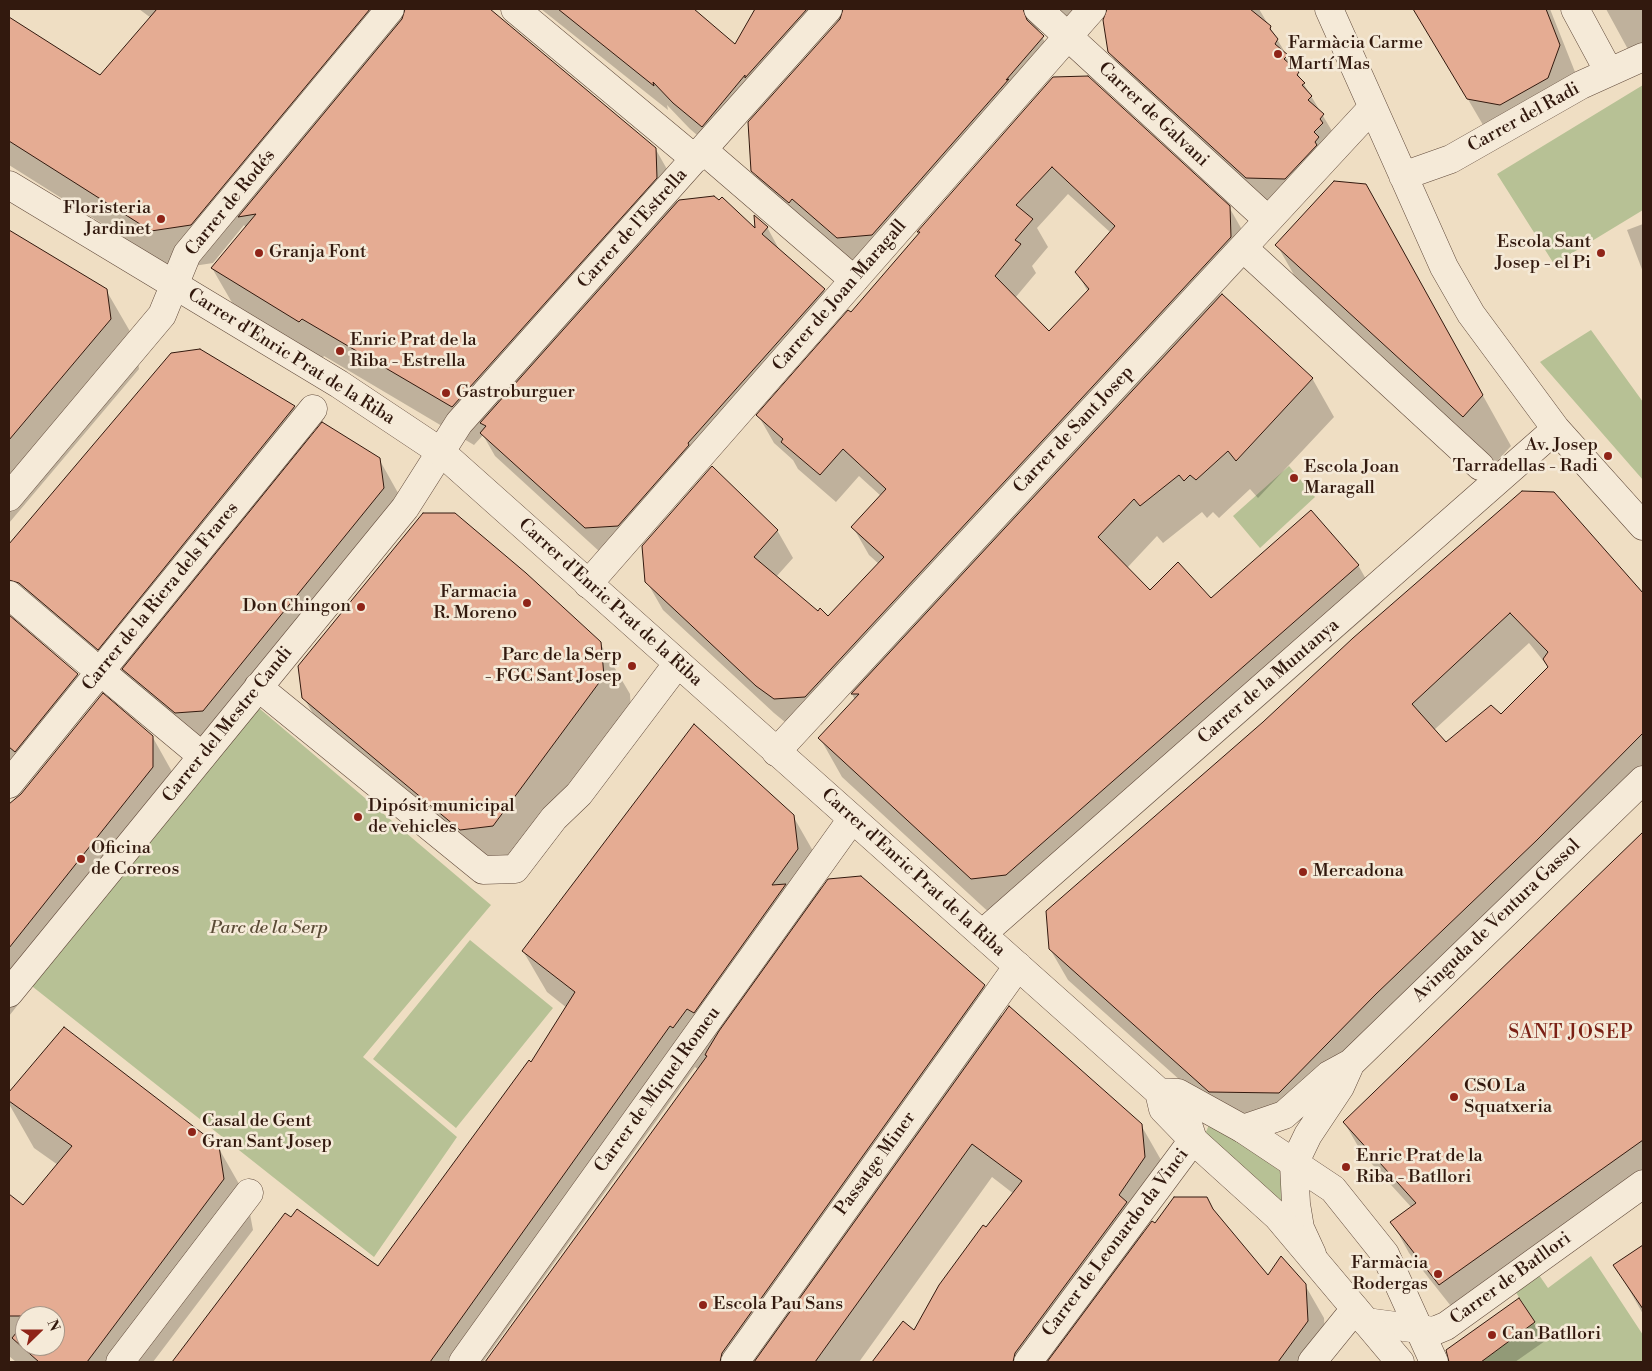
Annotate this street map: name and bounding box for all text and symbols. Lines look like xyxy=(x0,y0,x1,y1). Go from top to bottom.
place label: Farmàcia Carme Martí Mas xyxy=(1288,33,1423,76)
marker: Farmàcia Carme Martí Mas xyxy=(1272,48,1284,60)
street label: Carrer de Galvani xyxy=(1093,58,1213,172)
street label: Carrer del Radi xyxy=(1464,78,1584,158)
street label: Carrer de Rodés xyxy=(182,146,280,260)
street label: Carrer de l'Estrella xyxy=(574,165,692,293)
place label: Floristeria Jardinet xyxy=(63,198,151,240)
marker: Floristeria Jardinet xyxy=(155,213,167,225)
street label: Carrer de Joan Maragall xyxy=(768,216,912,376)
place label: Escola Sant Josep - el Pi xyxy=(1495,232,1591,274)
place label: Granja Font xyxy=(269,242,366,264)
marker: Granja Font xyxy=(253,247,265,259)
marker: Escola Sant Josep - el Pi xyxy=(1595,247,1607,259)
street label: Carrer d'Enric Prat de la Riba xyxy=(183,284,399,430)
place label: Enric Prat de la Riba - Estrella xyxy=(350,330,477,372)
marker: Enric Prat de la Riba - Estrella xyxy=(334,345,346,357)
street label: Carrer de Sant Josep xyxy=(1009,362,1139,498)
place label: Gastroburguer xyxy=(456,382,575,404)
marker: Gastroburguer xyxy=(440,387,452,399)
place label: Av. Josep Tarradellas - Radi xyxy=(1453,435,1598,478)
marker: Av. Josep Tarradellas - Radi xyxy=(1602,450,1614,462)
place label: Escola Joan Maragall xyxy=(1304,457,1399,499)
marker: Escola Joan Maragall xyxy=(1288,472,1300,484)
street label: Carrer de la Riera dels Frares xyxy=(78,498,244,696)
street label: Carrer d'Enric Prat de la Riba xyxy=(514,515,706,691)
place label: Farmacia R. Moreno xyxy=(433,582,517,624)
place label: Don Chingon xyxy=(243,596,351,618)
marker: Farmacia R. Moreno xyxy=(521,597,533,609)
marker: Don Chingon xyxy=(355,601,367,613)
street label: Carrer de la Muntanya xyxy=(1194,615,1344,749)
street label: Carrer del Mestre Candi xyxy=(158,643,298,807)
place label: Parc de la Serp - FGC Sant Josep xyxy=(485,645,622,688)
marker: Parc de la Serp - FGC Sant Josep xyxy=(626,660,638,672)
street label: Carrer d'Enric Prat de la Riba xyxy=(817,785,1009,961)
place label: Dipósit municipal de vehicles xyxy=(368,796,515,839)
marker: Dipósit municipal de vehicles xyxy=(352,811,364,823)
street label: Avinguda de Ventura Gassol xyxy=(1409,835,1585,1007)
place label: Oficina de Correos xyxy=(91,838,179,881)
marker: Oficina de Correos xyxy=(75,853,87,865)
place label: Mercadona xyxy=(1313,861,1404,883)
marker: Mercadona xyxy=(1297,866,1309,878)
park label: Parc de la Serp xyxy=(210,918,328,940)
street label: Carrer de Miquel Romeu xyxy=(591,1003,725,1177)
district label: SANT JOSEP xyxy=(1507,1022,1635,1044)
place label: CSO La Squatxeria xyxy=(1464,1076,1552,1118)
marker: CSO La Squatxeria xyxy=(1448,1091,1460,1103)
street label: Passatge Miner xyxy=(831,1108,921,1220)
place label: Casal de Gent Gran Sant Josep xyxy=(202,1111,332,1154)
marker: Casal de Gent Gran Sant Josep xyxy=(186,1126,198,1138)
street label: Carrer de Leonardo da Vinci xyxy=(1038,1145,1194,1341)
place label: Enric Prat de la Riba - Batllori xyxy=(1356,1146,1483,1188)
marker: Enric Prat de la Riba - Batllori xyxy=(1340,1161,1352,1173)
street label: Carrer de Batllori xyxy=(1446,1228,1576,1330)
place label: Farmàcia Rodergas xyxy=(1351,1253,1428,1296)
marker: Farmàcia Rodergas xyxy=(1432,1268,1444,1280)
place label: Escola Pau Sans xyxy=(713,1294,843,1316)
marker: Escola Pau Sans xyxy=(697,1299,709,1311)
north arrow xyxy=(15,1306,65,1356)
text: N xyxy=(43,1317,63,1334)
place label: Can Batllori xyxy=(1502,1324,1601,1346)
marker: Can Batllori xyxy=(1486,1329,1498,1341)

